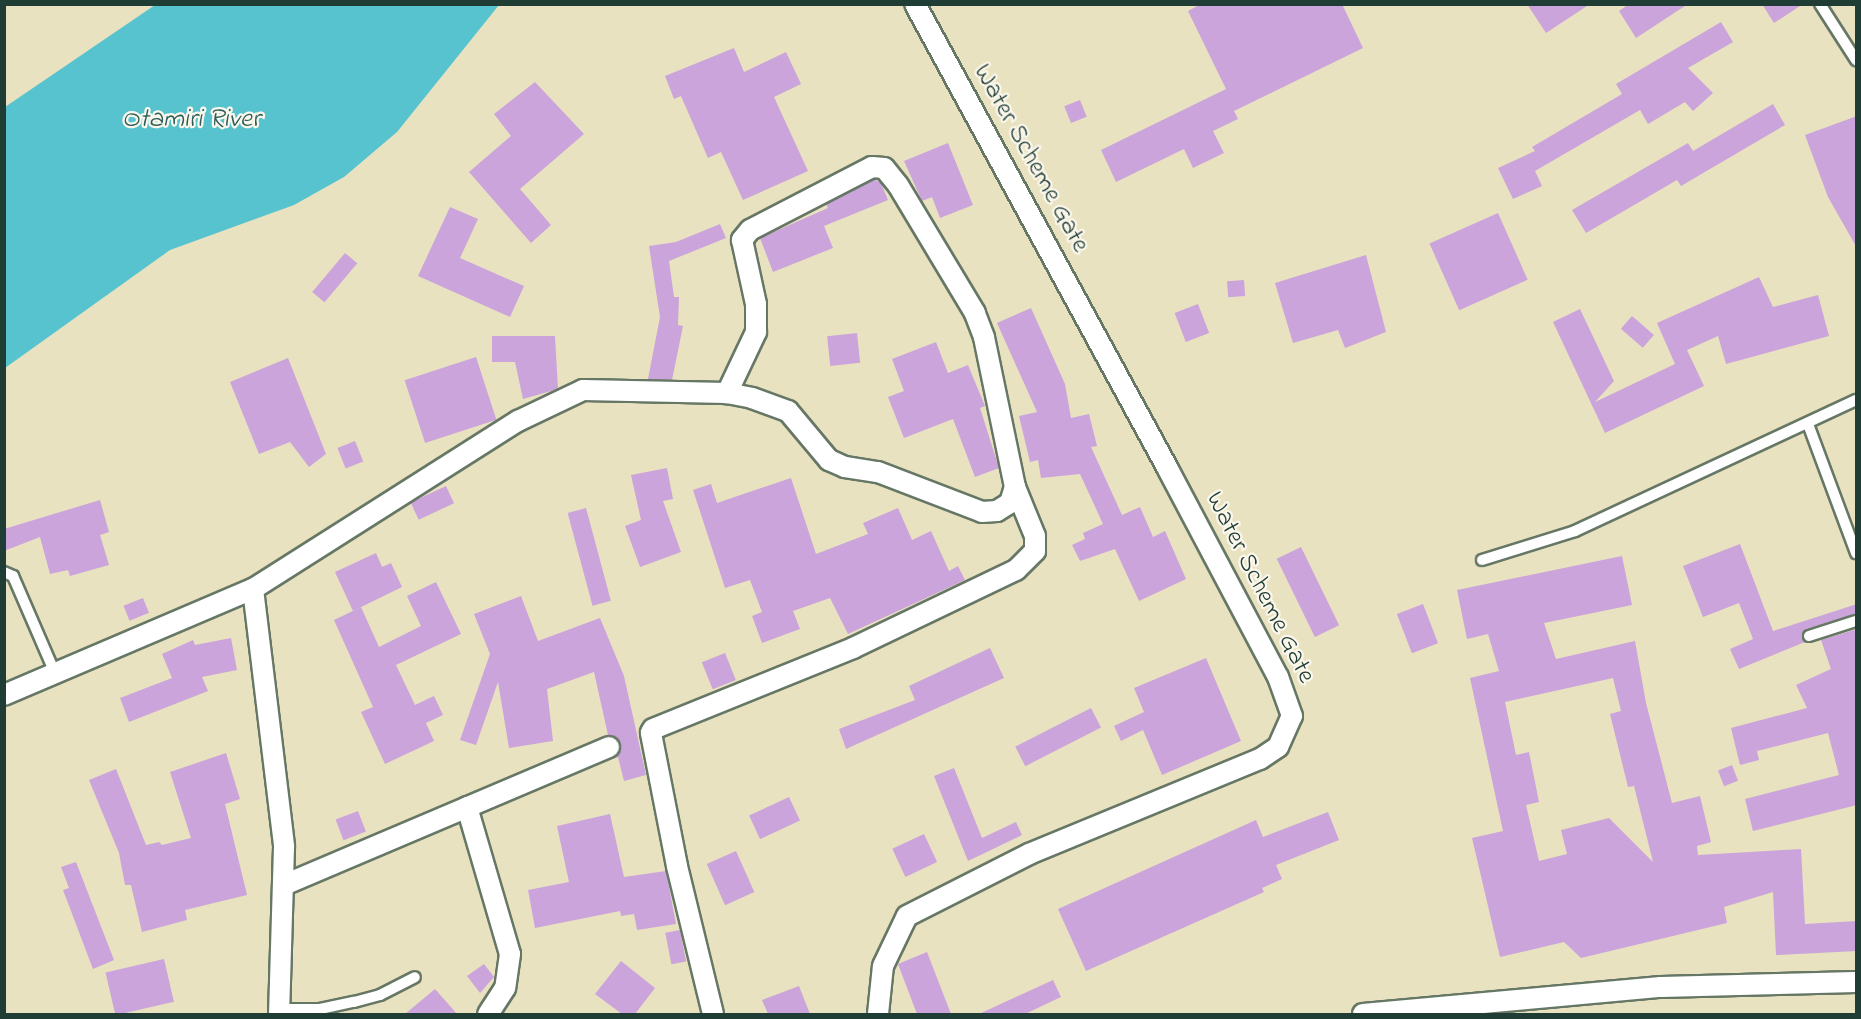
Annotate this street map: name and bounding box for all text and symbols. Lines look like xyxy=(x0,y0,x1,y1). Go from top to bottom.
street label: Water Scheme Gate xyxy=(965,59,1095,259)
water label: Otamiri River xyxy=(122,104,260,136)
street label: Water Scheme Gate xyxy=(1197,487,1321,689)

